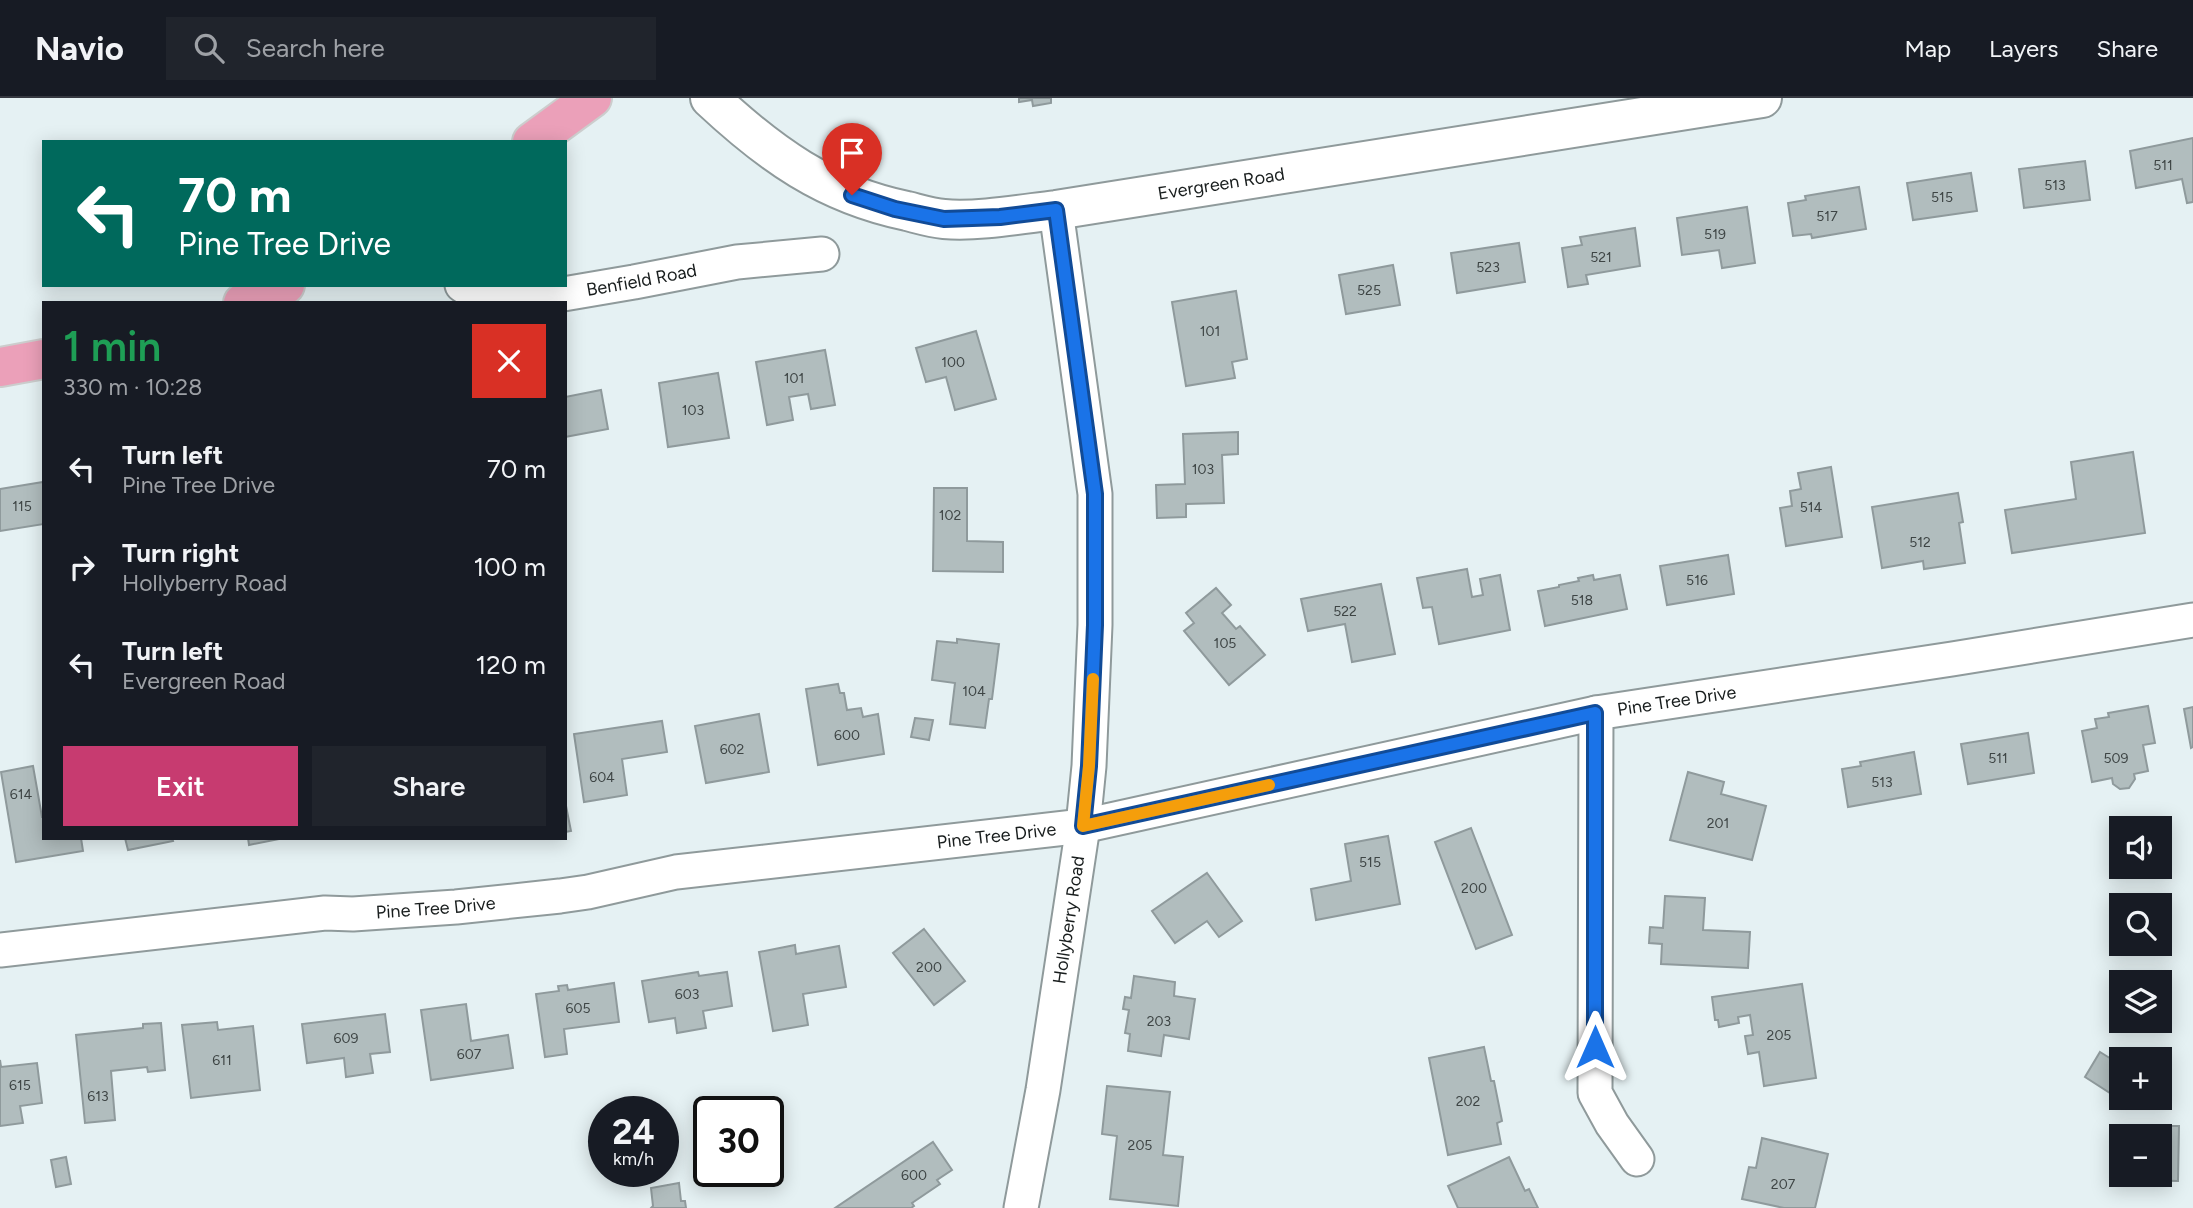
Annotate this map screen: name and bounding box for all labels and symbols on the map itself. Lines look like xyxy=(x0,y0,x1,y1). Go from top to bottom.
pin xyxy=(822,123,882,195)
house number: 511 xyxy=(2153,157,2173,174)
street label: Evergreen Road xyxy=(1156,163,1286,205)
house number: 513 xyxy=(2044,177,2066,194)
house number: 515 xyxy=(1931,189,1953,206)
house number: 517 xyxy=(1816,208,1838,225)
house number: 519 xyxy=(1704,226,1726,243)
house number: 521 xyxy=(1590,249,1612,266)
street label: Benfield Road xyxy=(585,259,699,301)
house number: 523 xyxy=(1476,259,1500,276)
house number: 525 xyxy=(1357,282,1381,299)
house number: 101 xyxy=(1200,323,1220,340)
house number: 100 xyxy=(941,354,965,371)
house number: 101 xyxy=(784,370,804,387)
house number: 103 xyxy=(682,402,704,419)
house number: 103 xyxy=(1192,461,1214,478)
house number: 115 xyxy=(12,498,32,515)
house number: 514 xyxy=(1800,499,1823,516)
house number: 102 xyxy=(939,507,961,524)
house number: 512 xyxy=(1909,534,1931,551)
house number: 516 xyxy=(1686,572,1708,589)
house number: 518 xyxy=(1571,592,1593,609)
house number: 522 xyxy=(1333,603,1357,620)
house number: 105 xyxy=(1214,635,1236,652)
street label: Pine Tree Drive xyxy=(1616,681,1738,721)
house number: 104 xyxy=(962,683,986,700)
house number: 600 xyxy=(834,727,860,744)
house number: 602 xyxy=(720,741,744,758)
house number: 511 xyxy=(1988,750,2008,767)
house number: 509 xyxy=(2104,750,2129,767)
house number: 604 xyxy=(589,769,615,786)
house number: 513 xyxy=(1871,774,1893,791)
house number: 614 xyxy=(10,786,33,803)
house number: 201 xyxy=(1707,815,1729,832)
street label: Pine Tree Drive xyxy=(936,818,1057,853)
street label: Hollyberry Road xyxy=(1048,854,1089,986)
house number: 515 xyxy=(1359,854,1381,871)
house number: 200 xyxy=(1461,880,1487,897)
street label: Pine Tree Drive xyxy=(375,892,497,923)
house number: 200 xyxy=(916,959,942,976)
house number: 603 xyxy=(675,986,699,1003)
house number: 605 xyxy=(566,1000,590,1017)
position arrow xyxy=(1558,1010,1632,1084)
house number: 203 xyxy=(1147,1013,1171,1030)
house number: 205 xyxy=(1767,1027,1791,1044)
house number: 609 xyxy=(334,1030,358,1047)
house number: 607 xyxy=(457,1046,482,1063)
house number: 611 xyxy=(212,1052,232,1069)
house number: 615 xyxy=(9,1077,31,1094)
house number: 613 xyxy=(87,1088,109,1105)
house number: 202 xyxy=(1456,1093,1480,1110)
speed limit sign: 30 xyxy=(693,1096,784,1187)
house number: 205 xyxy=(1128,1137,1152,1154)
house number: 600 xyxy=(901,1167,927,1184)
house number: 207 xyxy=(1771,1176,1796,1193)

